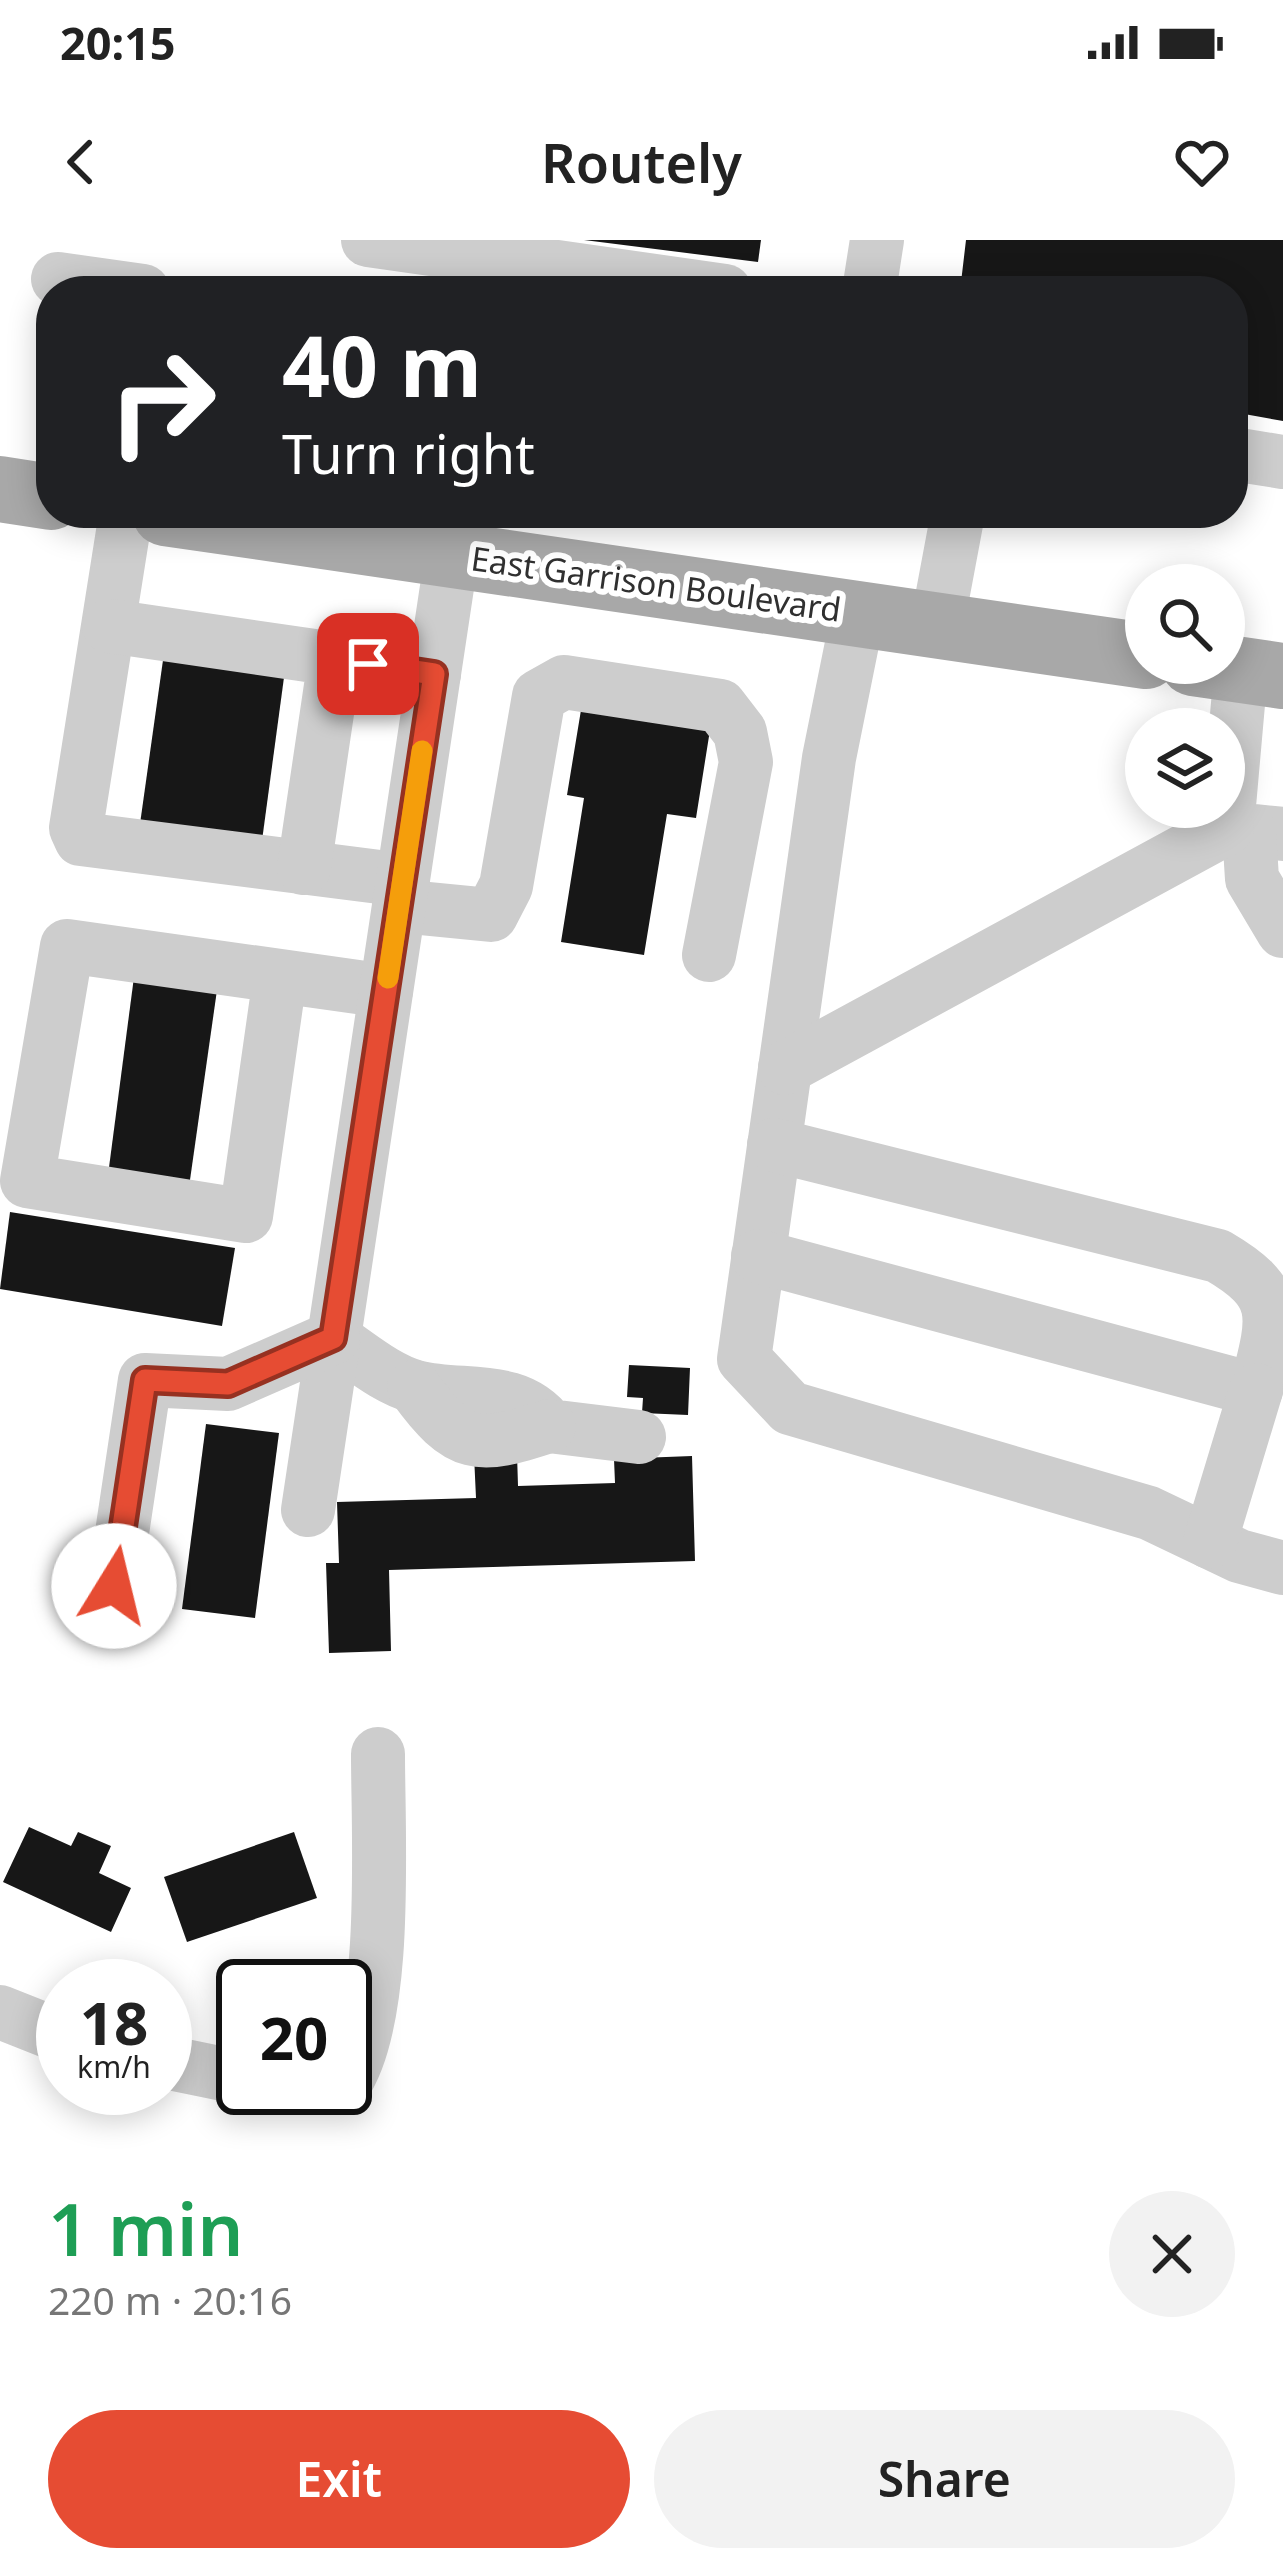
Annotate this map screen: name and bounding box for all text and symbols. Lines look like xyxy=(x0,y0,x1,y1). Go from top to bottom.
text: 20:15 xyxy=(60,12,176,73)
text: Routely xyxy=(541,125,742,199)
icon: back xyxy=(48,129,114,195)
icon: heart xyxy=(1169,129,1235,195)
text: 40 m xyxy=(282,307,482,422)
icon: right xyxy=(84,324,240,480)
text: Turn right xyxy=(282,416,535,490)
street label: East Garrison Boulevard xyxy=(468,535,844,632)
map controls xyxy=(1125,564,1245,828)
button: search xyxy=(1125,564,1245,684)
pin xyxy=(317,613,419,715)
icon: arrive xyxy=(335,631,401,697)
button: layers xyxy=(1125,708,1245,828)
position arrow xyxy=(51,1523,177,1649)
speed limit sign: 20 xyxy=(216,1959,372,2115)
text: 18 xyxy=(80,1981,148,2063)
text: km/h xyxy=(77,2046,151,2087)
text: 1 min xyxy=(48,2179,243,2277)
button: close xyxy=(1109,2191,1235,2317)
text: 220 m · 20:16 xyxy=(48,2273,292,2326)
button: Exit xyxy=(48,2410,630,2548)
button: Share xyxy=(654,2410,1235,2548)

